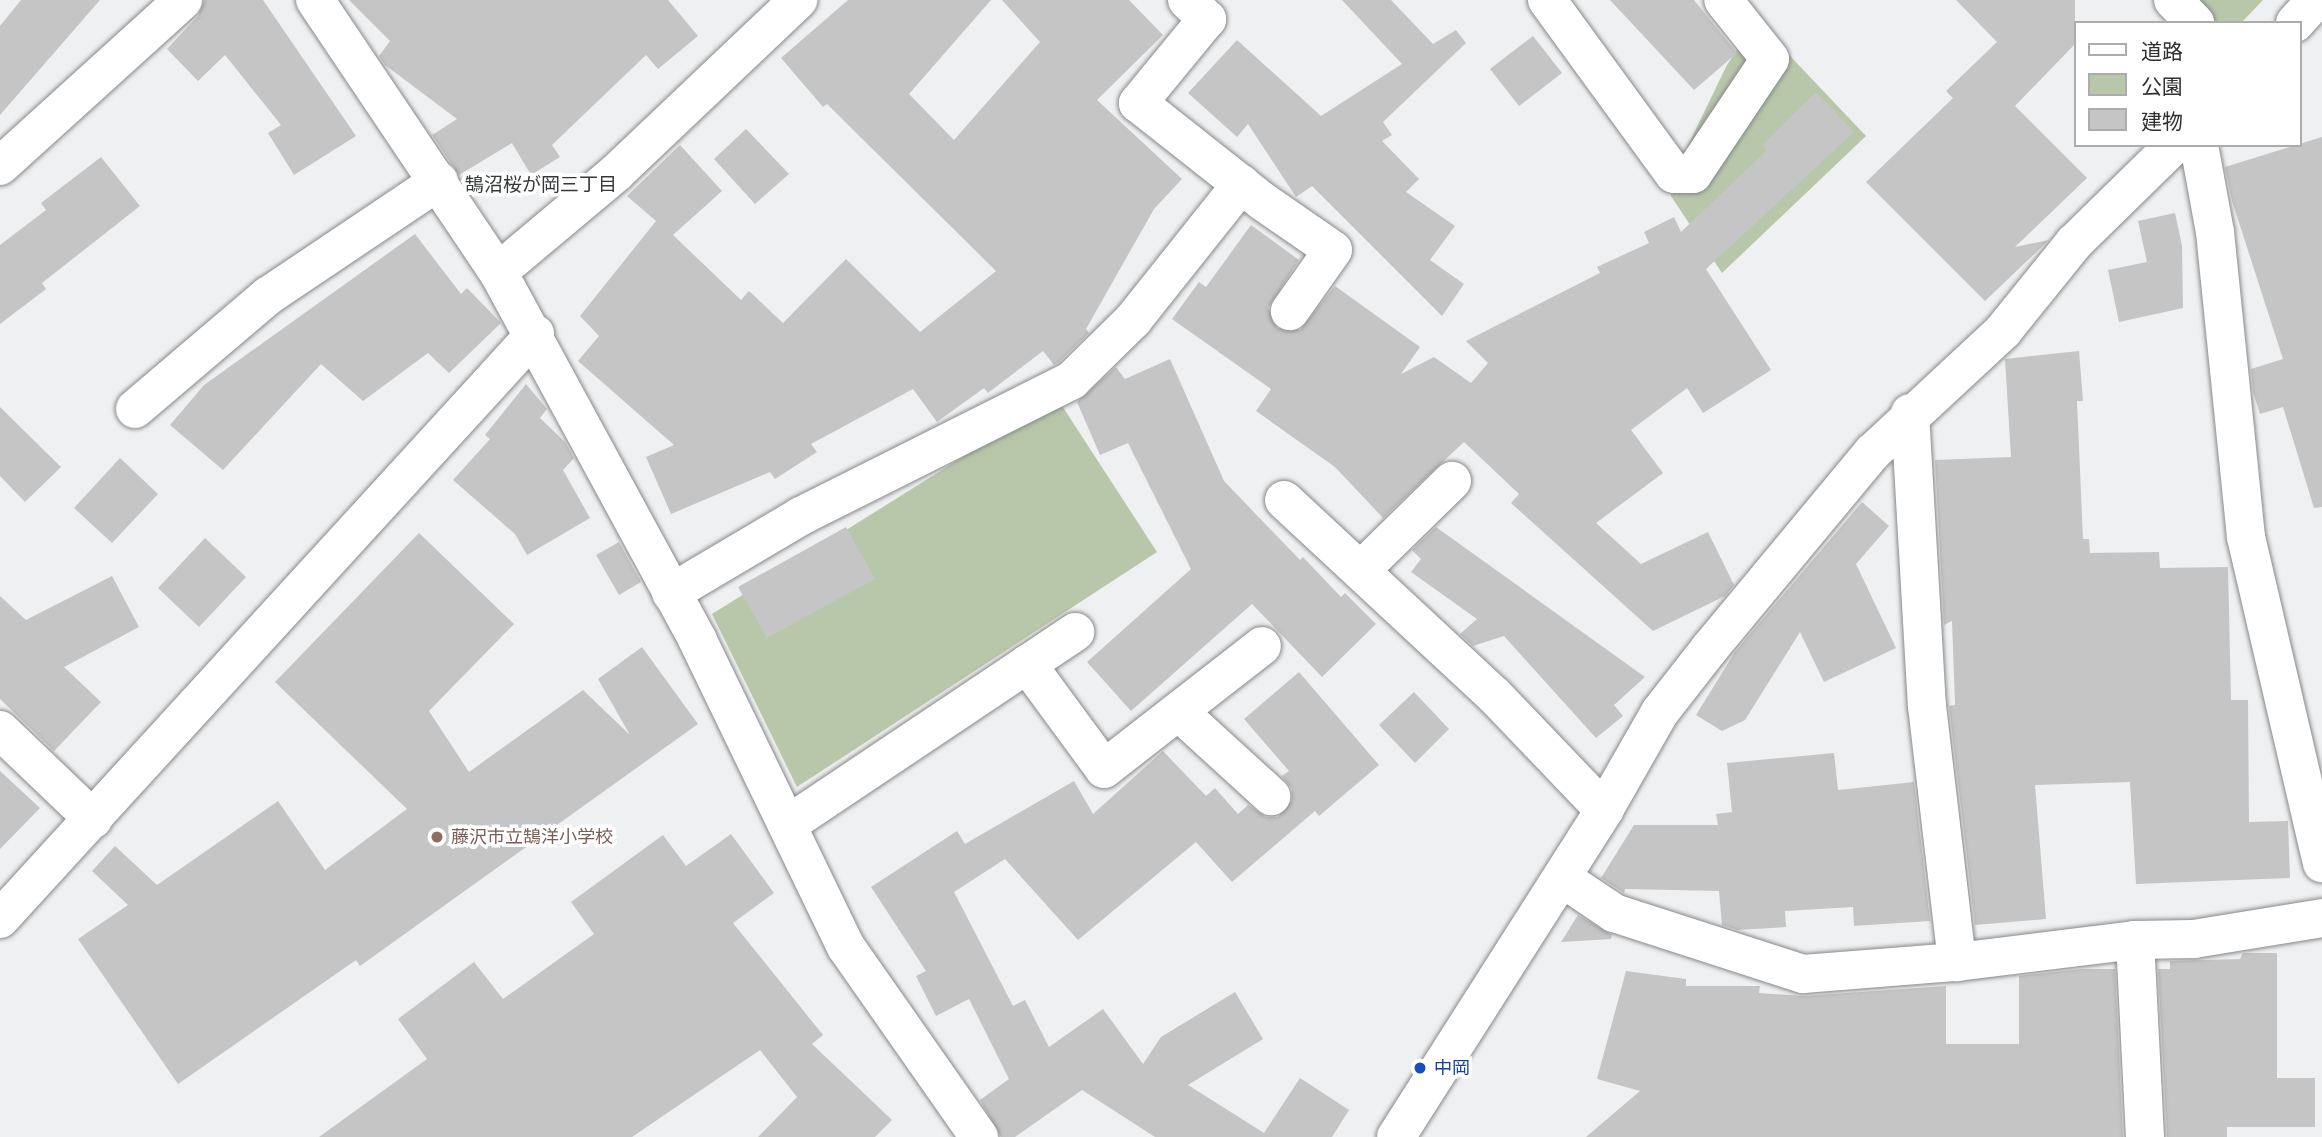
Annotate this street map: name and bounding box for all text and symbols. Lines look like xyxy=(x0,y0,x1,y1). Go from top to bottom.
legend xyxy=(2074,21,2301,147)
text: 道路 xyxy=(2141,39,2183,64)
text: 公園 xyxy=(2141,74,2183,99)
text: 建物 xyxy=(2141,109,2183,134)
district label: 鵠沼桜が岡三丁目 xyxy=(465,174,617,196)
place label: 藤沢市立鵠洋小学校 xyxy=(451,826,613,848)
marker: 藤沢市立鵠洋小学校 xyxy=(429,829,445,845)
place label: 中岡 xyxy=(1434,1057,1470,1079)
marker: 中岡 xyxy=(1412,1060,1428,1076)

